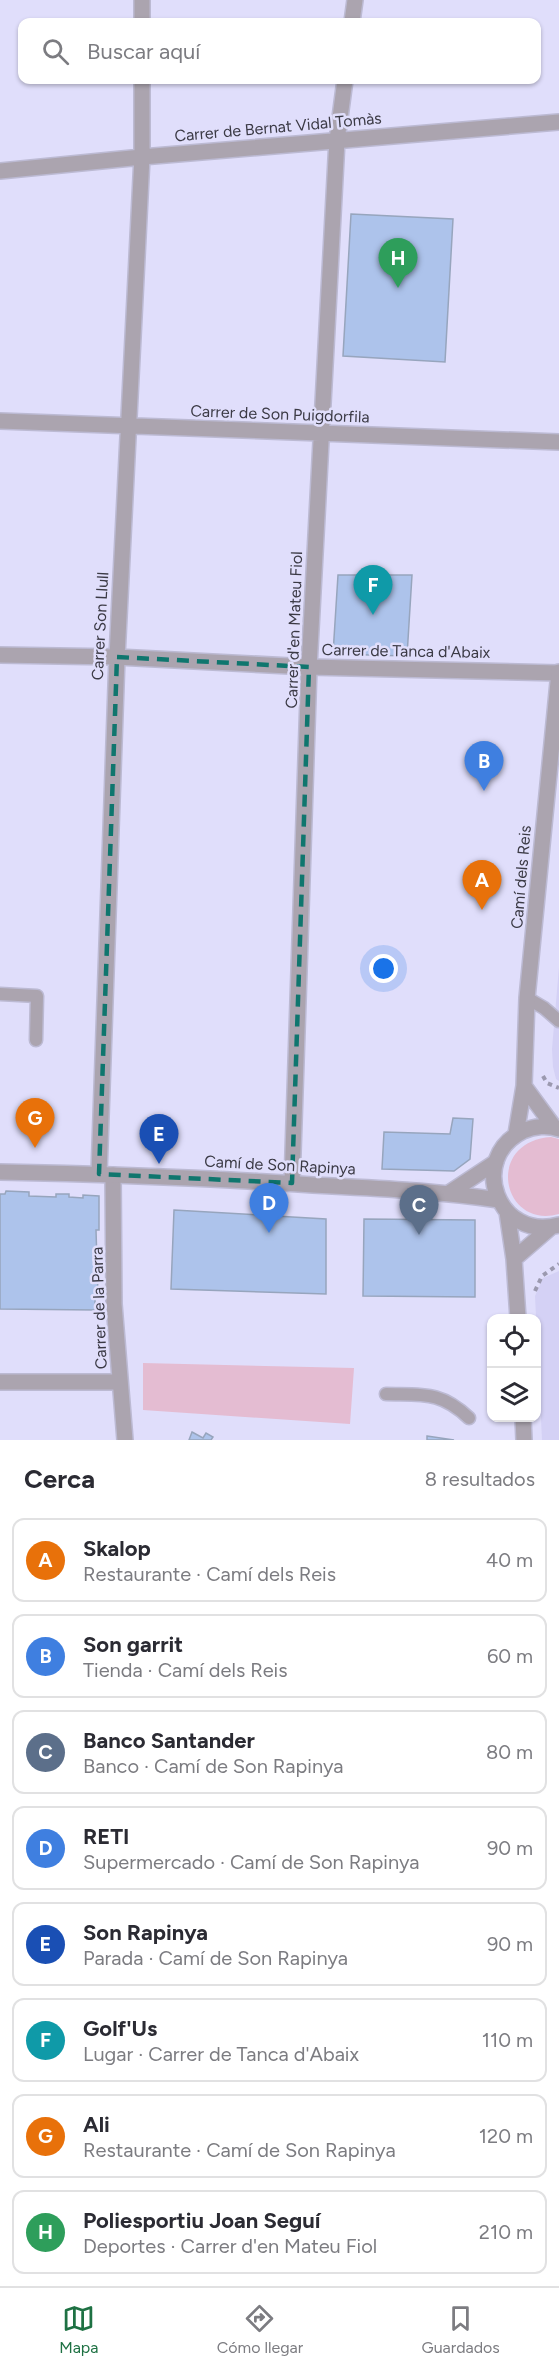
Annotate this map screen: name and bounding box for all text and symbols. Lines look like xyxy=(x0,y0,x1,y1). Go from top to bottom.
search box xyxy=(18,18,541,84)
icon: search xyxy=(39,35,72,68)
text: Buscar aquí xyxy=(87,38,200,65)
street label: Carrer de Bernat Vidal Tomàs xyxy=(174,108,382,146)
pin: H xyxy=(378,238,418,288)
street label: Carrer de Son Puigdorfila xyxy=(190,401,370,427)
street label: Carrer d'en Mateu Fiol xyxy=(282,551,306,709)
pin: F xyxy=(354,566,392,615)
street label: Carrer Son Llull xyxy=(88,571,112,681)
street label: Carrer de Tanca d'Abaix xyxy=(322,640,491,662)
pin: B xyxy=(464,742,504,791)
street label: Camí dels Reis xyxy=(507,824,535,930)
pin: A xyxy=(462,860,502,910)
your location xyxy=(369,954,398,983)
pin: G xyxy=(15,1098,54,1148)
pin: E xyxy=(140,1114,178,1164)
street label: Camí de Son Rapinya xyxy=(204,1152,356,1178)
pin: D xyxy=(250,1184,288,1233)
pin: C xyxy=(400,1186,438,1235)
street label: Carrer de la Parra xyxy=(87,1246,111,1370)
map controls xyxy=(487,1314,541,1422)
button: locate xyxy=(487,1314,541,1368)
button: layers xyxy=(487,1368,541,1422)
text: Cerca xyxy=(24,1463,95,1495)
text: 8 resultados xyxy=(425,1467,535,1491)
text: Skalop xyxy=(83,1535,151,1562)
text: A xyxy=(38,1548,53,1572)
text: 40 m xyxy=(486,1548,533,1572)
text: Restaurante · Camí dels Reis xyxy=(83,1562,336,1586)
text: Son garrit xyxy=(83,1631,183,1658)
text: B xyxy=(39,1644,52,1668)
text: 60 m xyxy=(487,1644,533,1668)
text: Tienda · Camí dels Reis xyxy=(83,1658,288,1682)
text: Banco Santander xyxy=(83,1727,255,1754)
text: C xyxy=(38,1740,53,1764)
text: 80 m xyxy=(486,1740,533,1764)
text: Banco · Camí de Son Rapinya xyxy=(83,1754,343,1778)
text: RETI xyxy=(83,1823,129,1850)
text: D xyxy=(39,1836,53,1860)
text: 90 m xyxy=(487,1836,533,1860)
text: Supermercado · Camí de Son Rapinya xyxy=(83,1850,419,1874)
text: Son Rapinya xyxy=(83,1919,208,1946)
text: E xyxy=(40,1932,51,1956)
text: 90 m xyxy=(487,1932,533,1956)
text: Parada · Camí de Son Rapinya xyxy=(83,1946,348,1970)
text: Golf'Us xyxy=(83,2015,157,2042)
text: F xyxy=(40,2028,51,2052)
text: 110 m xyxy=(482,2028,533,2052)
text: Lugar · Carrer de Tanca d'Abaix xyxy=(83,2042,359,2066)
text: Ali xyxy=(83,2111,110,2138)
text: G xyxy=(38,2124,53,2148)
text: 120 m xyxy=(479,2124,533,2148)
text: Restaurante · Camí de Son Rapinya xyxy=(83,2138,396,2162)
text: Poliesportiu Joan Seguí xyxy=(83,2207,321,2234)
text: H xyxy=(38,2220,53,2244)
text: 210 m xyxy=(479,2220,533,2244)
text: Deportes · Carrer d'en Mateu Fiol xyxy=(83,2234,377,2258)
tab: Mapa xyxy=(59,2302,98,2357)
tab: Cómo llegar xyxy=(217,2302,303,2357)
tab: Guardados xyxy=(422,2302,500,2357)

